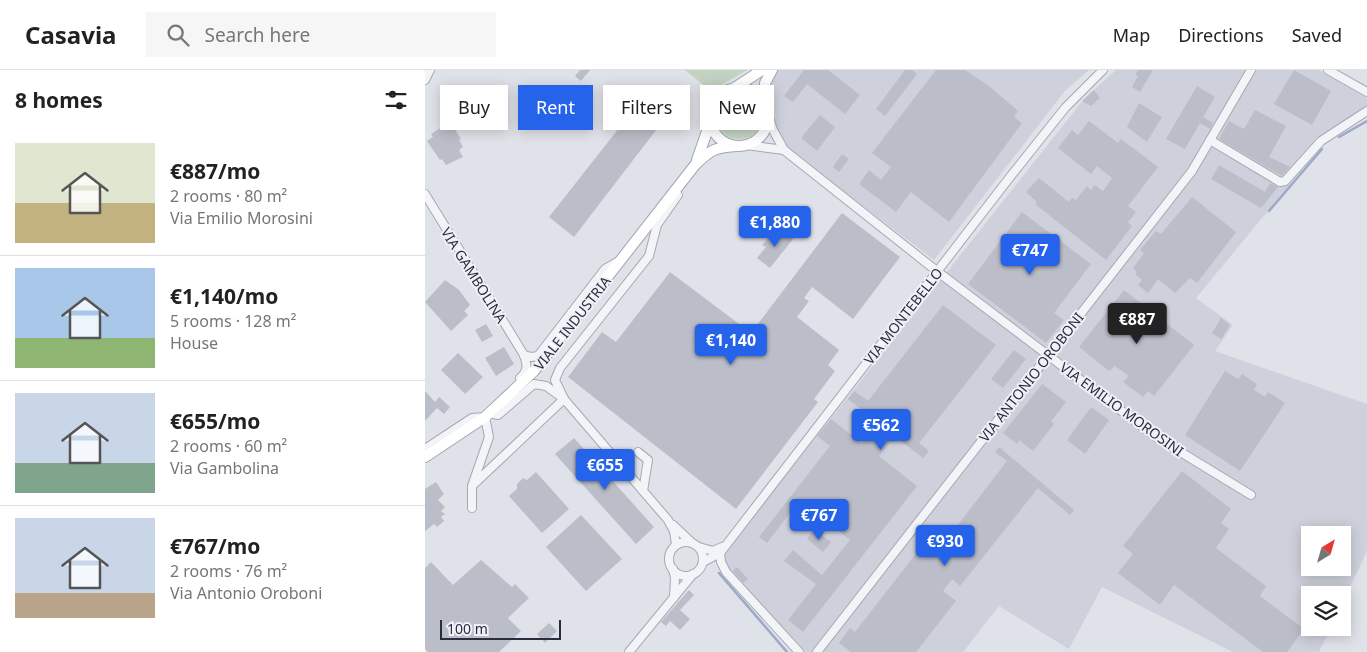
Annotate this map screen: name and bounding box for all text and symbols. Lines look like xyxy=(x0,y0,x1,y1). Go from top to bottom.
search box xyxy=(146,12,496,57)
text: Casavia xyxy=(25,18,116,51)
icon: search xyxy=(164,21,192,49)
text: Search here xyxy=(204,22,310,48)
text: Map xyxy=(1113,23,1150,47)
text: Directions xyxy=(1178,23,1264,47)
text: Saved xyxy=(1292,23,1342,47)
chip: Buy xyxy=(440,85,508,130)
chip: Rent xyxy=(518,85,593,130)
chip: Filters xyxy=(603,85,690,130)
chip: New xyxy=(700,85,774,130)
text: 8 homes xyxy=(15,86,103,114)
icon: filters xyxy=(382,86,410,114)
text: €887/mo xyxy=(170,157,260,185)
icon: home xyxy=(55,163,115,223)
text: 2 rooms · 80 m² xyxy=(170,185,287,207)
pin: €1,880 xyxy=(734,206,816,248)
text: Via Emilio Morosini xyxy=(170,207,313,229)
text: €1,880 xyxy=(750,211,800,233)
street label: VIA GAMBOLINA xyxy=(437,224,511,326)
pin: €747 xyxy=(1000,234,1060,276)
text: €747 xyxy=(1012,239,1048,261)
street label: VIA MONTEBELLO xyxy=(859,264,947,368)
street label: VIALE INDUSTRIA xyxy=(529,272,615,374)
text: €1,140/mo xyxy=(170,282,278,310)
icon: home xyxy=(55,288,115,348)
pin: €887 xyxy=(1107,302,1167,345)
street label: VIA ANTONIO OROBONI xyxy=(974,308,1088,446)
text: €887 xyxy=(1119,308,1155,330)
text: 5 rooms · 128 m² xyxy=(170,310,296,332)
pin: €1,140 xyxy=(690,324,772,366)
text: €1,140 xyxy=(706,329,756,351)
text: House xyxy=(170,332,218,354)
street label: VIA EMILIO MOROSINI xyxy=(1056,358,1188,461)
text: €655/mo xyxy=(170,407,260,435)
pin: €562 xyxy=(851,408,911,451)
icon: home xyxy=(55,413,115,473)
text: €562 xyxy=(863,414,899,436)
text: 2 rooms · 60 m² xyxy=(170,435,287,457)
pin: €655 xyxy=(575,448,635,491)
text: €655 xyxy=(587,454,623,476)
text: Via Gambolina xyxy=(170,457,279,479)
pin: €767 xyxy=(789,498,849,541)
text: €767 xyxy=(801,504,837,526)
pin: €930 xyxy=(915,524,975,567)
north arrow xyxy=(1301,526,1351,576)
map controls xyxy=(1301,526,1351,636)
text: €930 xyxy=(927,530,963,552)
text: €767/mo xyxy=(170,532,260,560)
icon: home xyxy=(55,538,115,598)
text: 2 rooms · 76 m² xyxy=(170,560,287,582)
text: Via Antonio Oroboni xyxy=(170,582,322,604)
button: layers xyxy=(1301,586,1351,636)
scale bar xyxy=(440,617,561,640)
text: 100 m xyxy=(447,619,488,638)

